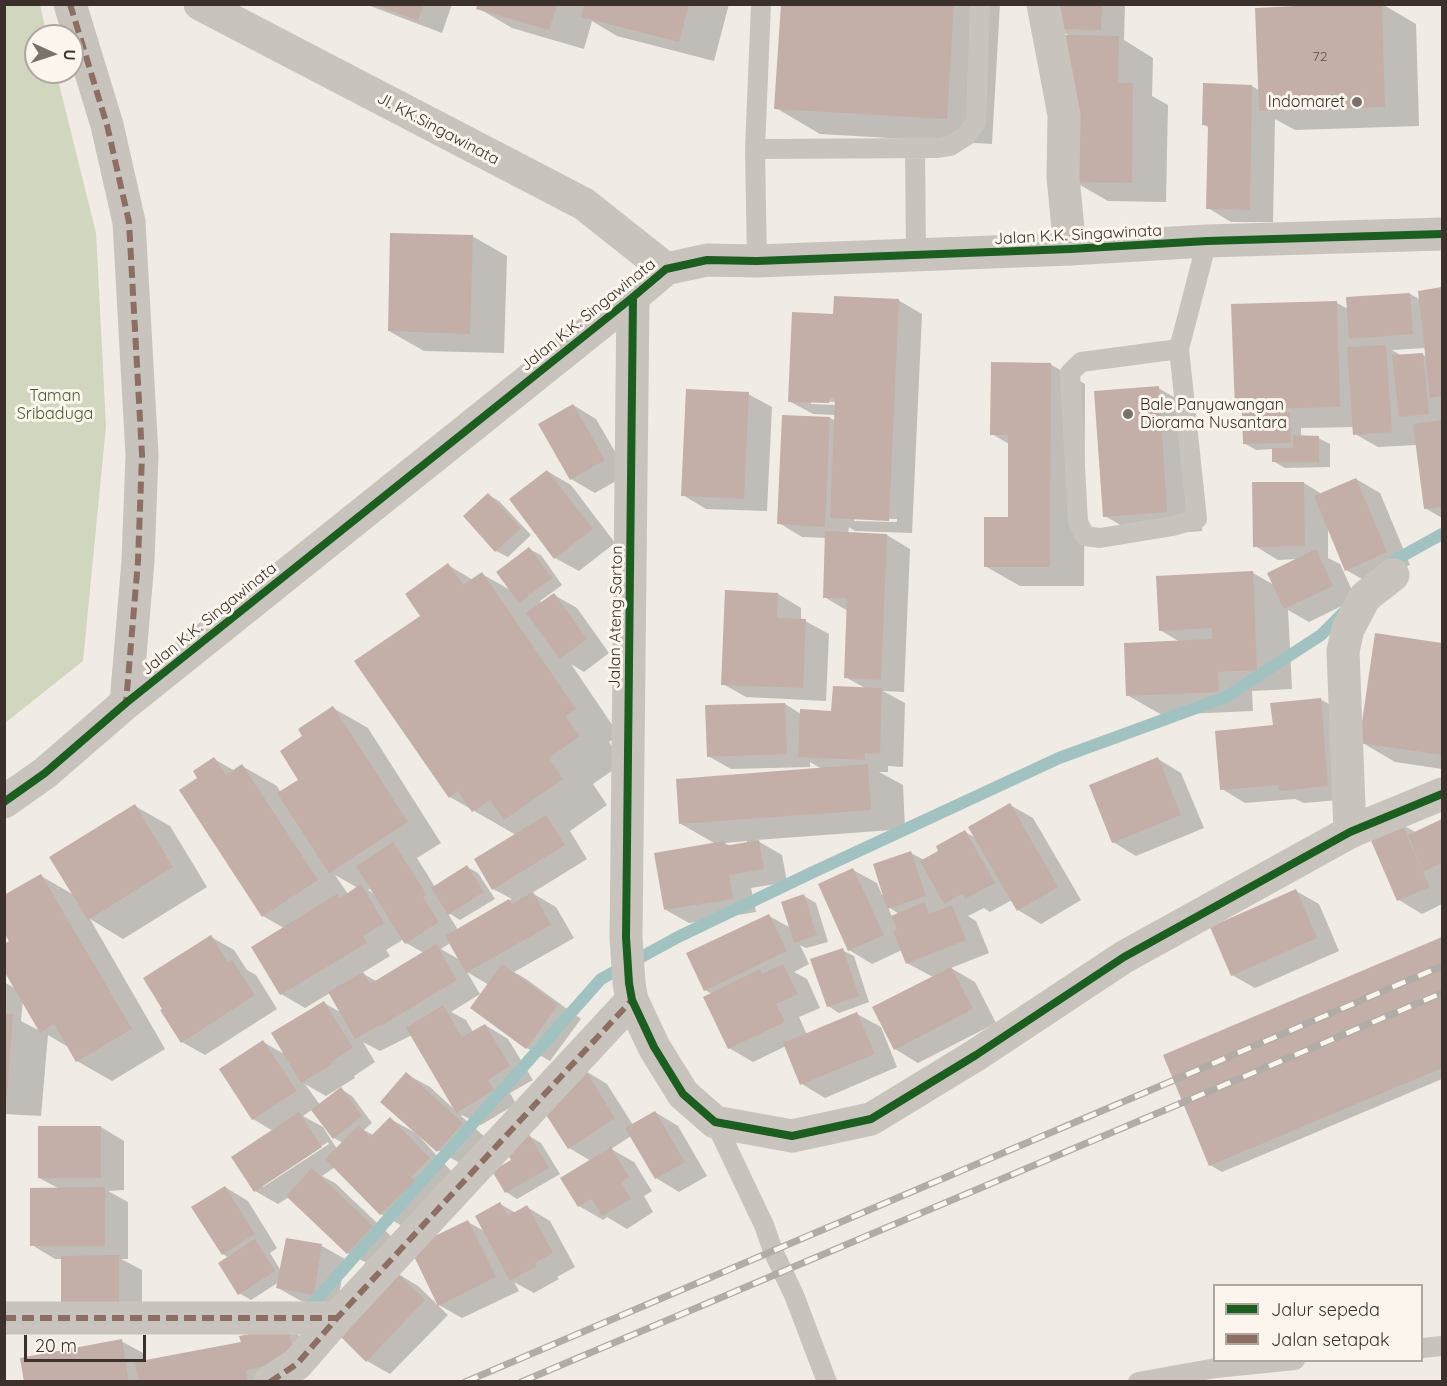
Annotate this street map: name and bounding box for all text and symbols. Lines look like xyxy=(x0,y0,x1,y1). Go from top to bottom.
north arrow xyxy=(24,24,84,84)
text: U xyxy=(60,49,80,61)
house number: 72 xyxy=(1313,49,1327,65)
street label: Jl. KK.Singawinata xyxy=(374,89,502,169)
place label: Indomaret xyxy=(1268,92,1345,112)
marker: Indomaret xyxy=(1350,95,1364,109)
street label: Jalan K.K. Singawinata xyxy=(993,221,1163,249)
street label: Jalan K.K. Singawinata xyxy=(517,255,659,375)
park label: Taman Sribaduga xyxy=(17,386,93,424)
place label: Bale Panyawangan Diorama Nusantara xyxy=(1140,395,1287,433)
marker: Bale Panyawangan Diorama Nusantara xyxy=(1121,407,1135,421)
street label: Jalan Ateng Sarton xyxy=(605,545,627,689)
street label: Jalan K.K. Singawinata xyxy=(138,559,280,679)
legend xyxy=(1213,1284,1423,1362)
text: Jalur sepeda xyxy=(1271,1298,1380,1321)
scale bar xyxy=(27,1323,148,1361)
text: Jalan setapak xyxy=(1271,1328,1390,1351)
text: 20 m xyxy=(35,1334,77,1357)

